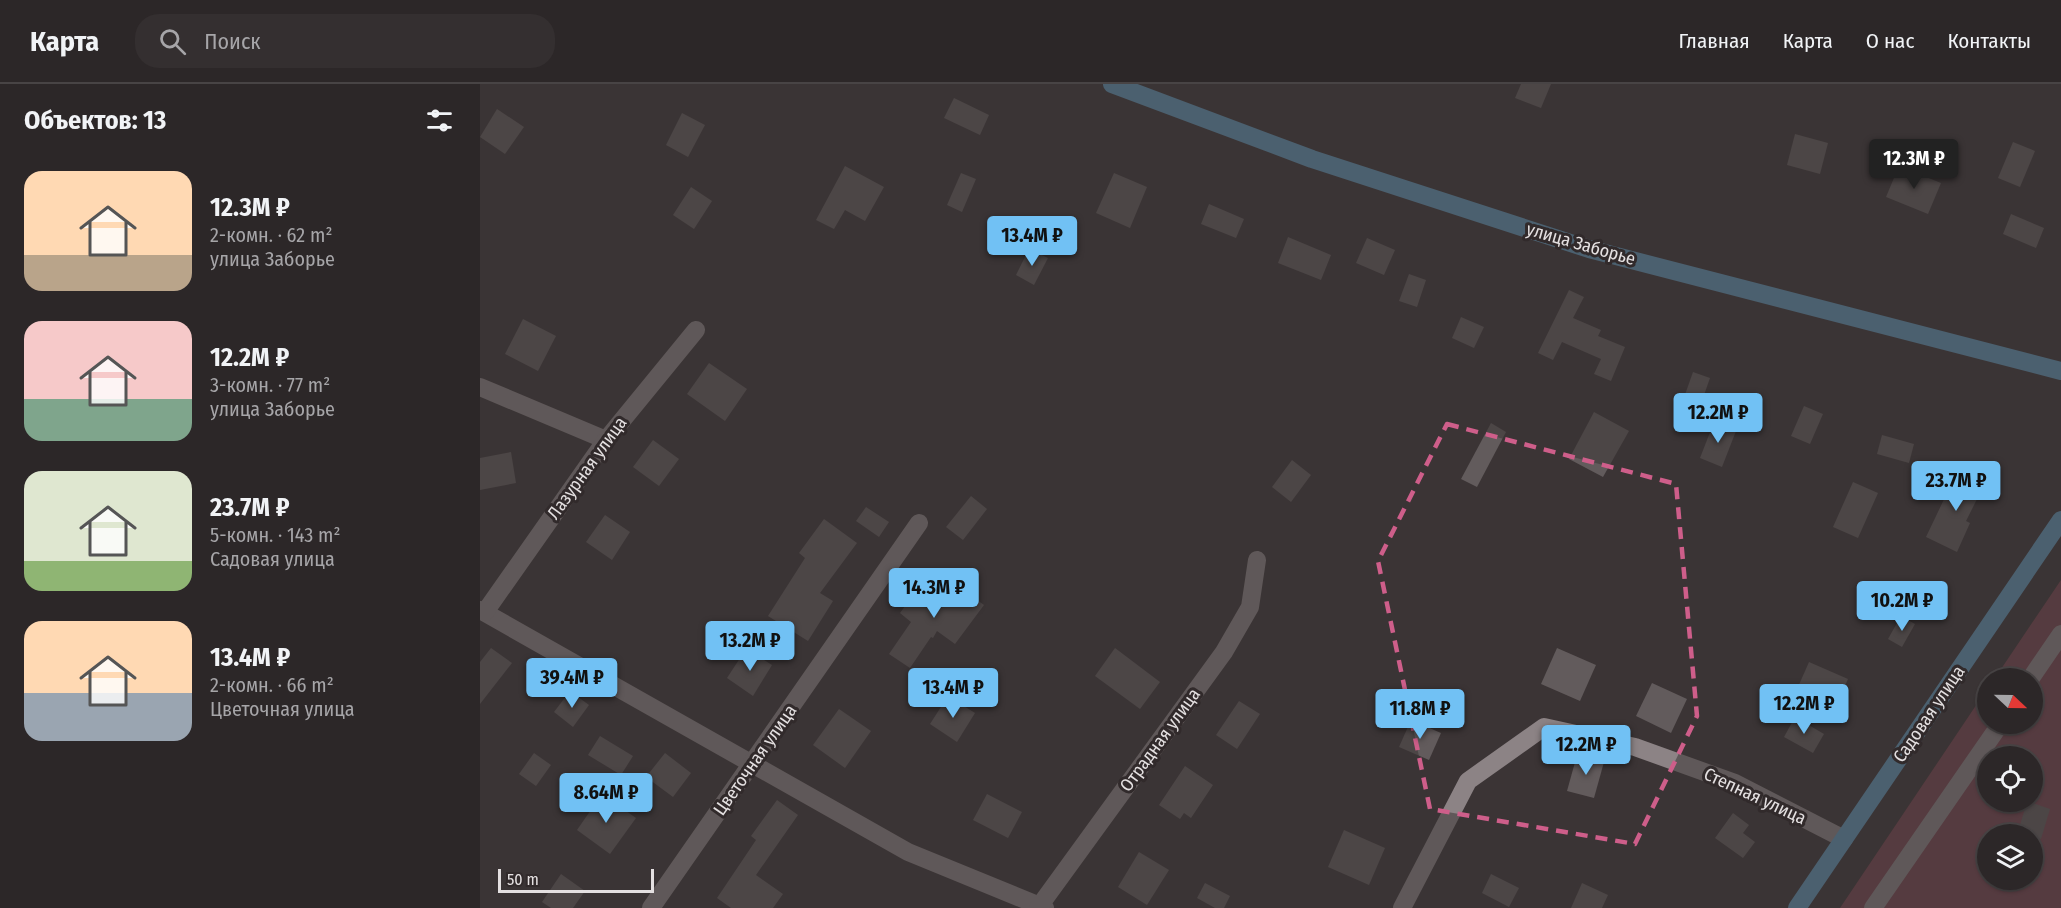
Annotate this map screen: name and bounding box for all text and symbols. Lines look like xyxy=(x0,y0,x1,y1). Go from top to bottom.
search box xyxy=(135,14,555,68)
text: Карта xyxy=(30,25,99,58)
icon: search xyxy=(156,25,189,58)
text: Поиск xyxy=(204,28,261,55)
text: Главная xyxy=(1679,28,1750,54)
text: Карта xyxy=(1783,28,1833,54)
text: О нас xyxy=(1866,28,1914,54)
text: Контакты xyxy=(1947,28,2031,54)
icon: filters xyxy=(423,104,456,137)
text: Объектов: 13 xyxy=(24,105,166,136)
pin: 12.3M ₽ xyxy=(1859,139,1969,190)
text: 12.3M ₽ xyxy=(1883,146,1945,170)
text: 12.3M ₽ xyxy=(210,192,290,223)
icon: home xyxy=(72,195,144,267)
pin: 13.4M ₽ xyxy=(977,216,1087,267)
street label: улица Заборье xyxy=(1524,218,1638,270)
text: 2-комн. · 62 m² xyxy=(210,223,332,247)
text: 13.4M ₽ xyxy=(1001,223,1063,247)
text: улица Заборье xyxy=(210,247,335,271)
text: 12.2M ₽ xyxy=(210,342,289,373)
icon: home xyxy=(72,345,144,417)
text: 3-комн. · 77 m² xyxy=(210,373,330,397)
pin: 12.2M ₽ xyxy=(1663,393,1773,444)
text: улица Заборье xyxy=(210,397,335,421)
text: 12.2M ₽ xyxy=(1688,400,1748,424)
street label: Лазурная улица xyxy=(542,412,632,524)
pin: 23.7M ₽ xyxy=(1901,461,2011,512)
text: 23.7M ₽ xyxy=(1925,468,1987,492)
text: 23.7M ₽ xyxy=(210,492,290,523)
icon: home xyxy=(72,495,144,567)
text: 5-комн. · 143 m² xyxy=(210,523,340,547)
text: Садовая улица xyxy=(210,547,335,571)
pin: 14.3M ₽ xyxy=(879,568,989,619)
text: 14.3M ₽ xyxy=(903,575,965,599)
pin: 10.2M ₽ xyxy=(1847,581,1957,632)
text: 10.2M ₽ xyxy=(1871,588,1933,612)
pin: 13.2M ₽ xyxy=(695,621,805,672)
text: 13.2M ₽ xyxy=(719,628,781,652)
text: 13.4M ₽ xyxy=(210,642,290,673)
icon: home xyxy=(72,645,144,717)
pin: 39.4M ₽ xyxy=(517,658,627,709)
street label: Садовая улица xyxy=(1889,661,1970,767)
text: 39.4M ₽ xyxy=(540,665,604,689)
pin: 13.4M ₽ xyxy=(898,668,1008,719)
north arrow xyxy=(1977,668,2043,734)
map controls xyxy=(1977,668,2043,890)
text: 2-комн. · 66 m² xyxy=(210,673,334,697)
text: 13.4M ₽ xyxy=(922,675,984,699)
street label: Отрадная улица xyxy=(1115,684,1205,796)
pin: 12.2M ₽ xyxy=(1749,684,1859,735)
pin: 11.8M ₽ xyxy=(1365,689,1475,740)
text: 12.2M ₽ xyxy=(1774,691,1834,715)
text: 11.8M ₽ xyxy=(1389,696,1451,720)
text: Цветочная улица xyxy=(210,697,355,721)
street label: Цветочная улица xyxy=(709,700,801,820)
pin: 12.2M ₽ xyxy=(1531,725,1641,776)
text: 12.2M ₽ xyxy=(1556,732,1616,756)
button: locate xyxy=(1977,746,2043,812)
street label: Степная улица xyxy=(1700,763,1810,829)
pin: 8.64M ₽ xyxy=(551,773,661,824)
text: 8.64M ₽ xyxy=(573,780,639,804)
button: layers xyxy=(1977,824,2043,890)
scale bar xyxy=(498,866,654,894)
text: 50 m xyxy=(507,870,539,889)

